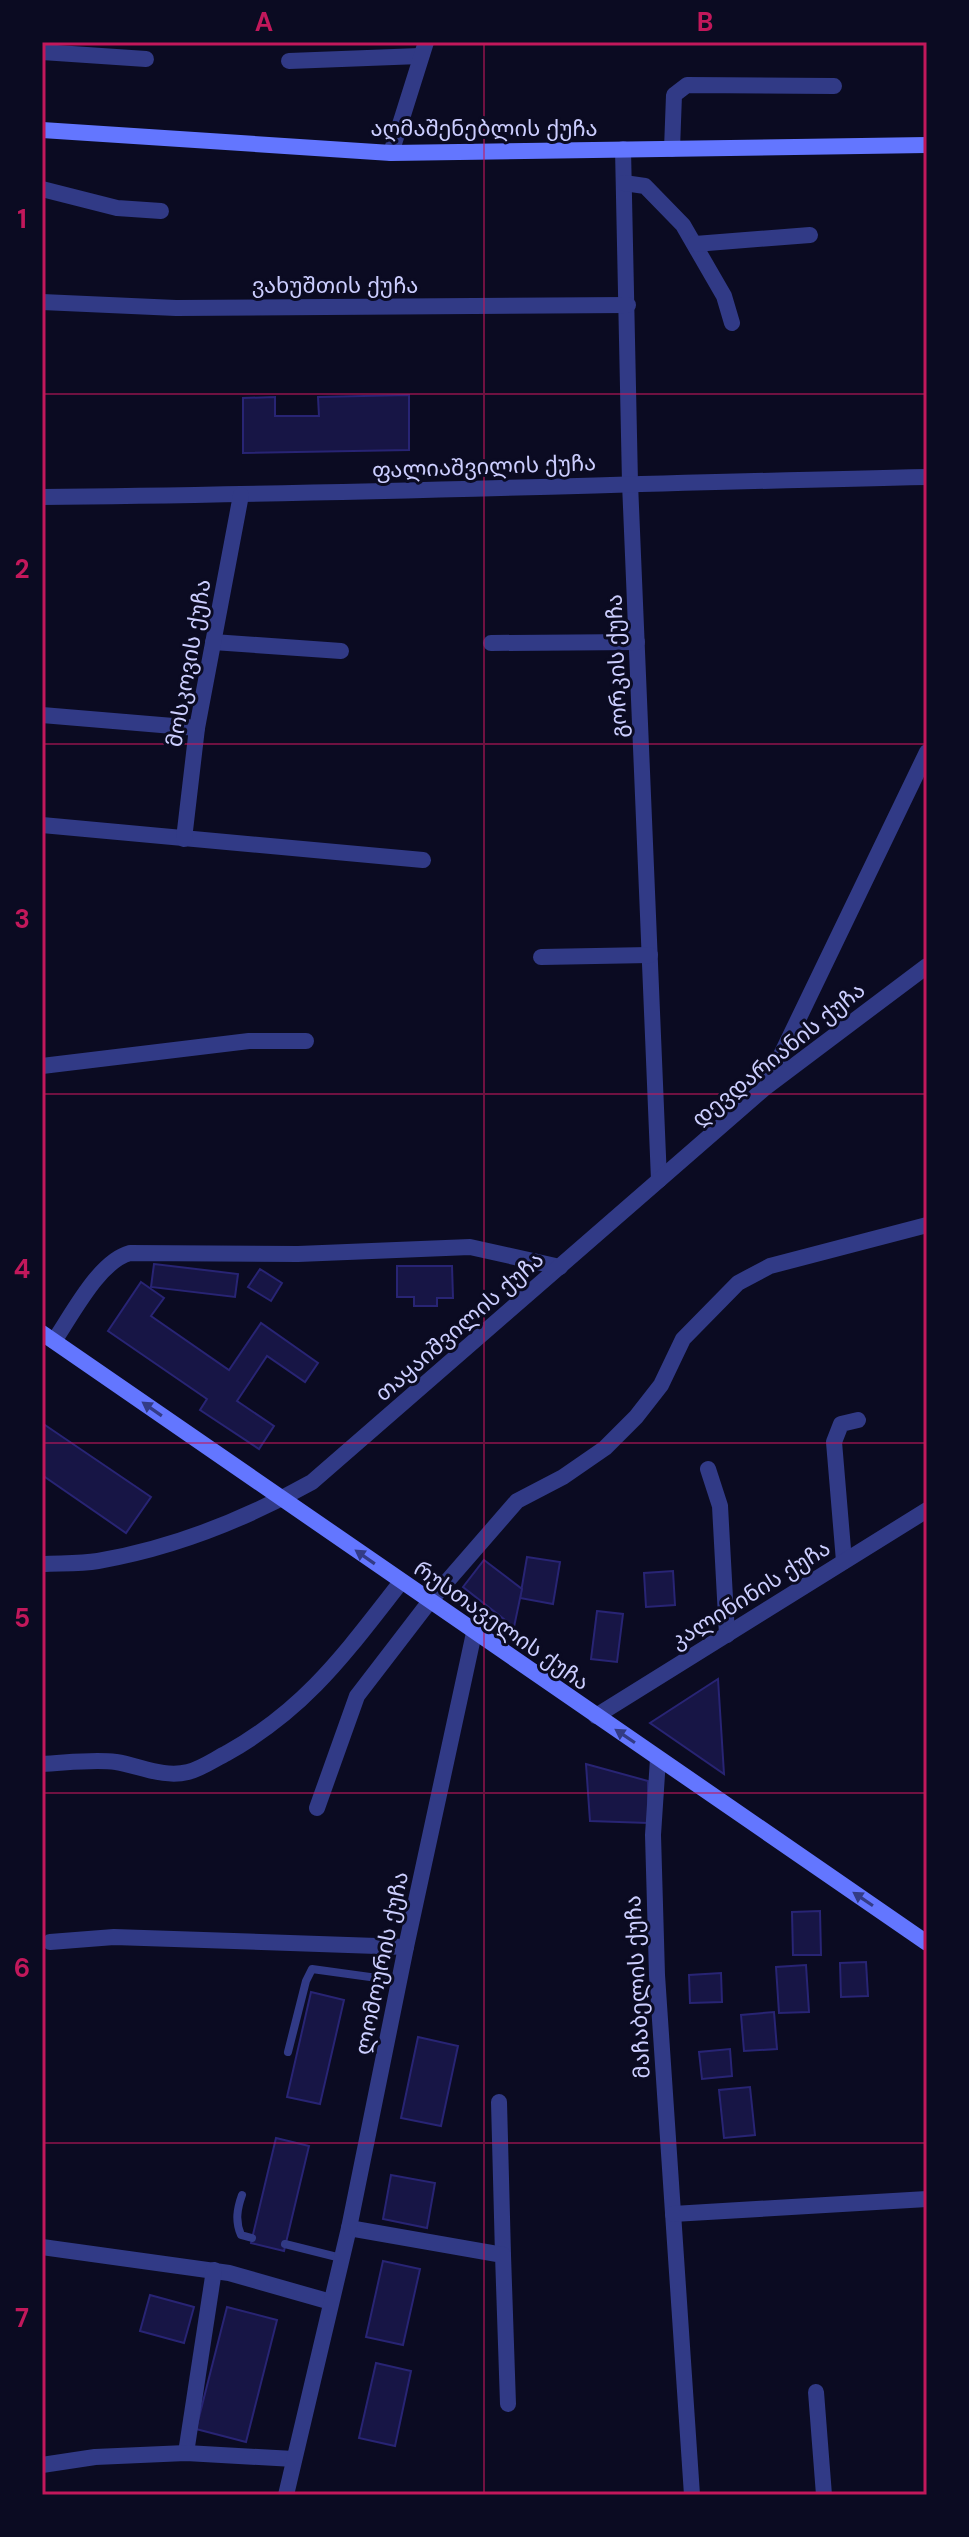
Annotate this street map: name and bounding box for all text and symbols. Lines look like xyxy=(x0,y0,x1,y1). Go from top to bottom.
text: A xyxy=(255,5,273,39)
text: B xyxy=(697,5,713,39)
street label: აღმაშენებლის ქუჩა xyxy=(370,114,598,143)
text: 1 xyxy=(17,202,27,236)
street label: ვახუშთის ქუჩა xyxy=(252,271,418,300)
street label: ფალიაშვილის ქუჩა xyxy=(371,448,597,485)
text: 2 xyxy=(14,552,30,586)
street label: მოსკოვის ქუჩა xyxy=(159,577,218,749)
street label: გორკის ქუჩა xyxy=(600,594,633,738)
text: 3 xyxy=(14,902,30,936)
street label: დევდარიანის ქუჩა xyxy=(686,975,871,1133)
street label: თაყაიშვილის ქუჩა xyxy=(369,1245,550,1408)
text: 4 xyxy=(14,1252,30,1286)
one-way arrow xyxy=(141,1401,162,1416)
street label: კალინინის ქუჩა xyxy=(665,1533,836,1655)
one-way arrow xyxy=(354,1549,376,1565)
street label: რუსთაველის ქუჩა xyxy=(408,1554,595,1697)
text: 5 xyxy=(14,1601,30,1635)
one-way arrow xyxy=(615,1729,636,1744)
street label: ლომოურის ქუჩა xyxy=(348,1869,415,2057)
one-way arrow xyxy=(852,1892,873,1907)
street label: მაჩაბელის ქუჩა xyxy=(618,1894,657,2079)
text: 6 xyxy=(14,1951,30,1985)
text: 7 xyxy=(15,2301,29,2335)

